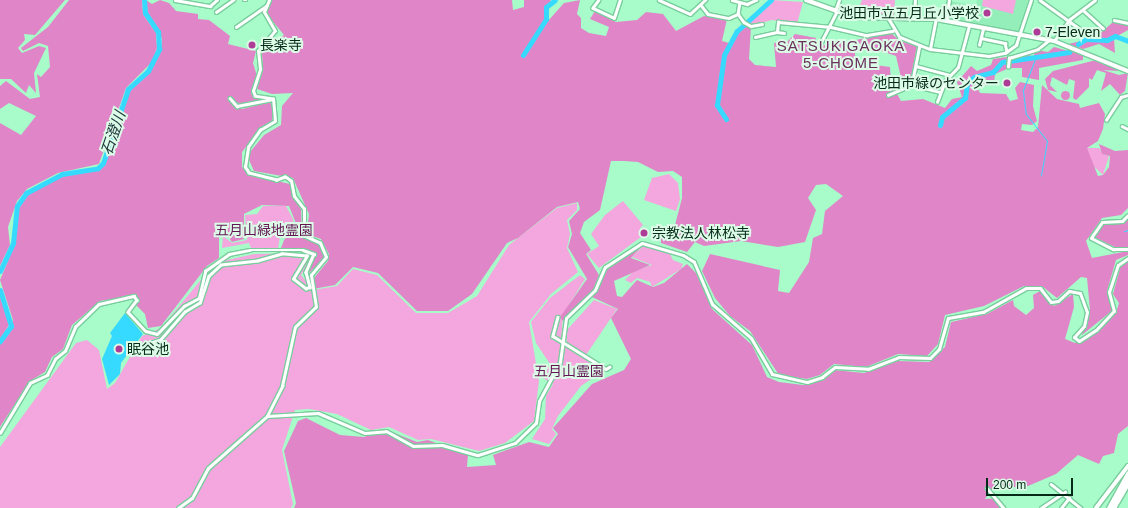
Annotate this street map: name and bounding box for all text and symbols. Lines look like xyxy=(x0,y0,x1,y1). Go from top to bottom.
place label: 池田市立五月丘小学校 xyxy=(839,5,979,21)
marker: 池田市立五月丘小学校 xyxy=(982,8,992,18)
place label: 7-Eleven xyxy=(1045,24,1100,40)
marker: 7-Eleven xyxy=(1032,27,1042,37)
district label: SATSUKIGAOKA 5-CHOME xyxy=(777,36,905,71)
place label: 長楽寺 xyxy=(260,37,302,53)
marker: 長楽寺 xyxy=(247,40,257,50)
place label: 池田市緑のセンター xyxy=(873,75,999,91)
marker: 池田市緑のセンター xyxy=(1002,78,1012,88)
water label: 石澄川 xyxy=(97,109,129,157)
park label: 五月山緑地霊園 xyxy=(215,222,313,238)
place label: 宗教法人林松寺 xyxy=(652,225,750,241)
marker: 宗教法人林松寺 xyxy=(639,228,649,238)
place label: 眠谷池 xyxy=(127,341,169,357)
marker: 眠谷池 xyxy=(114,344,124,354)
park label: 五月山霊園 xyxy=(534,363,604,379)
scale bar xyxy=(988,470,1075,496)
text: 200 m xyxy=(993,478,1026,492)

